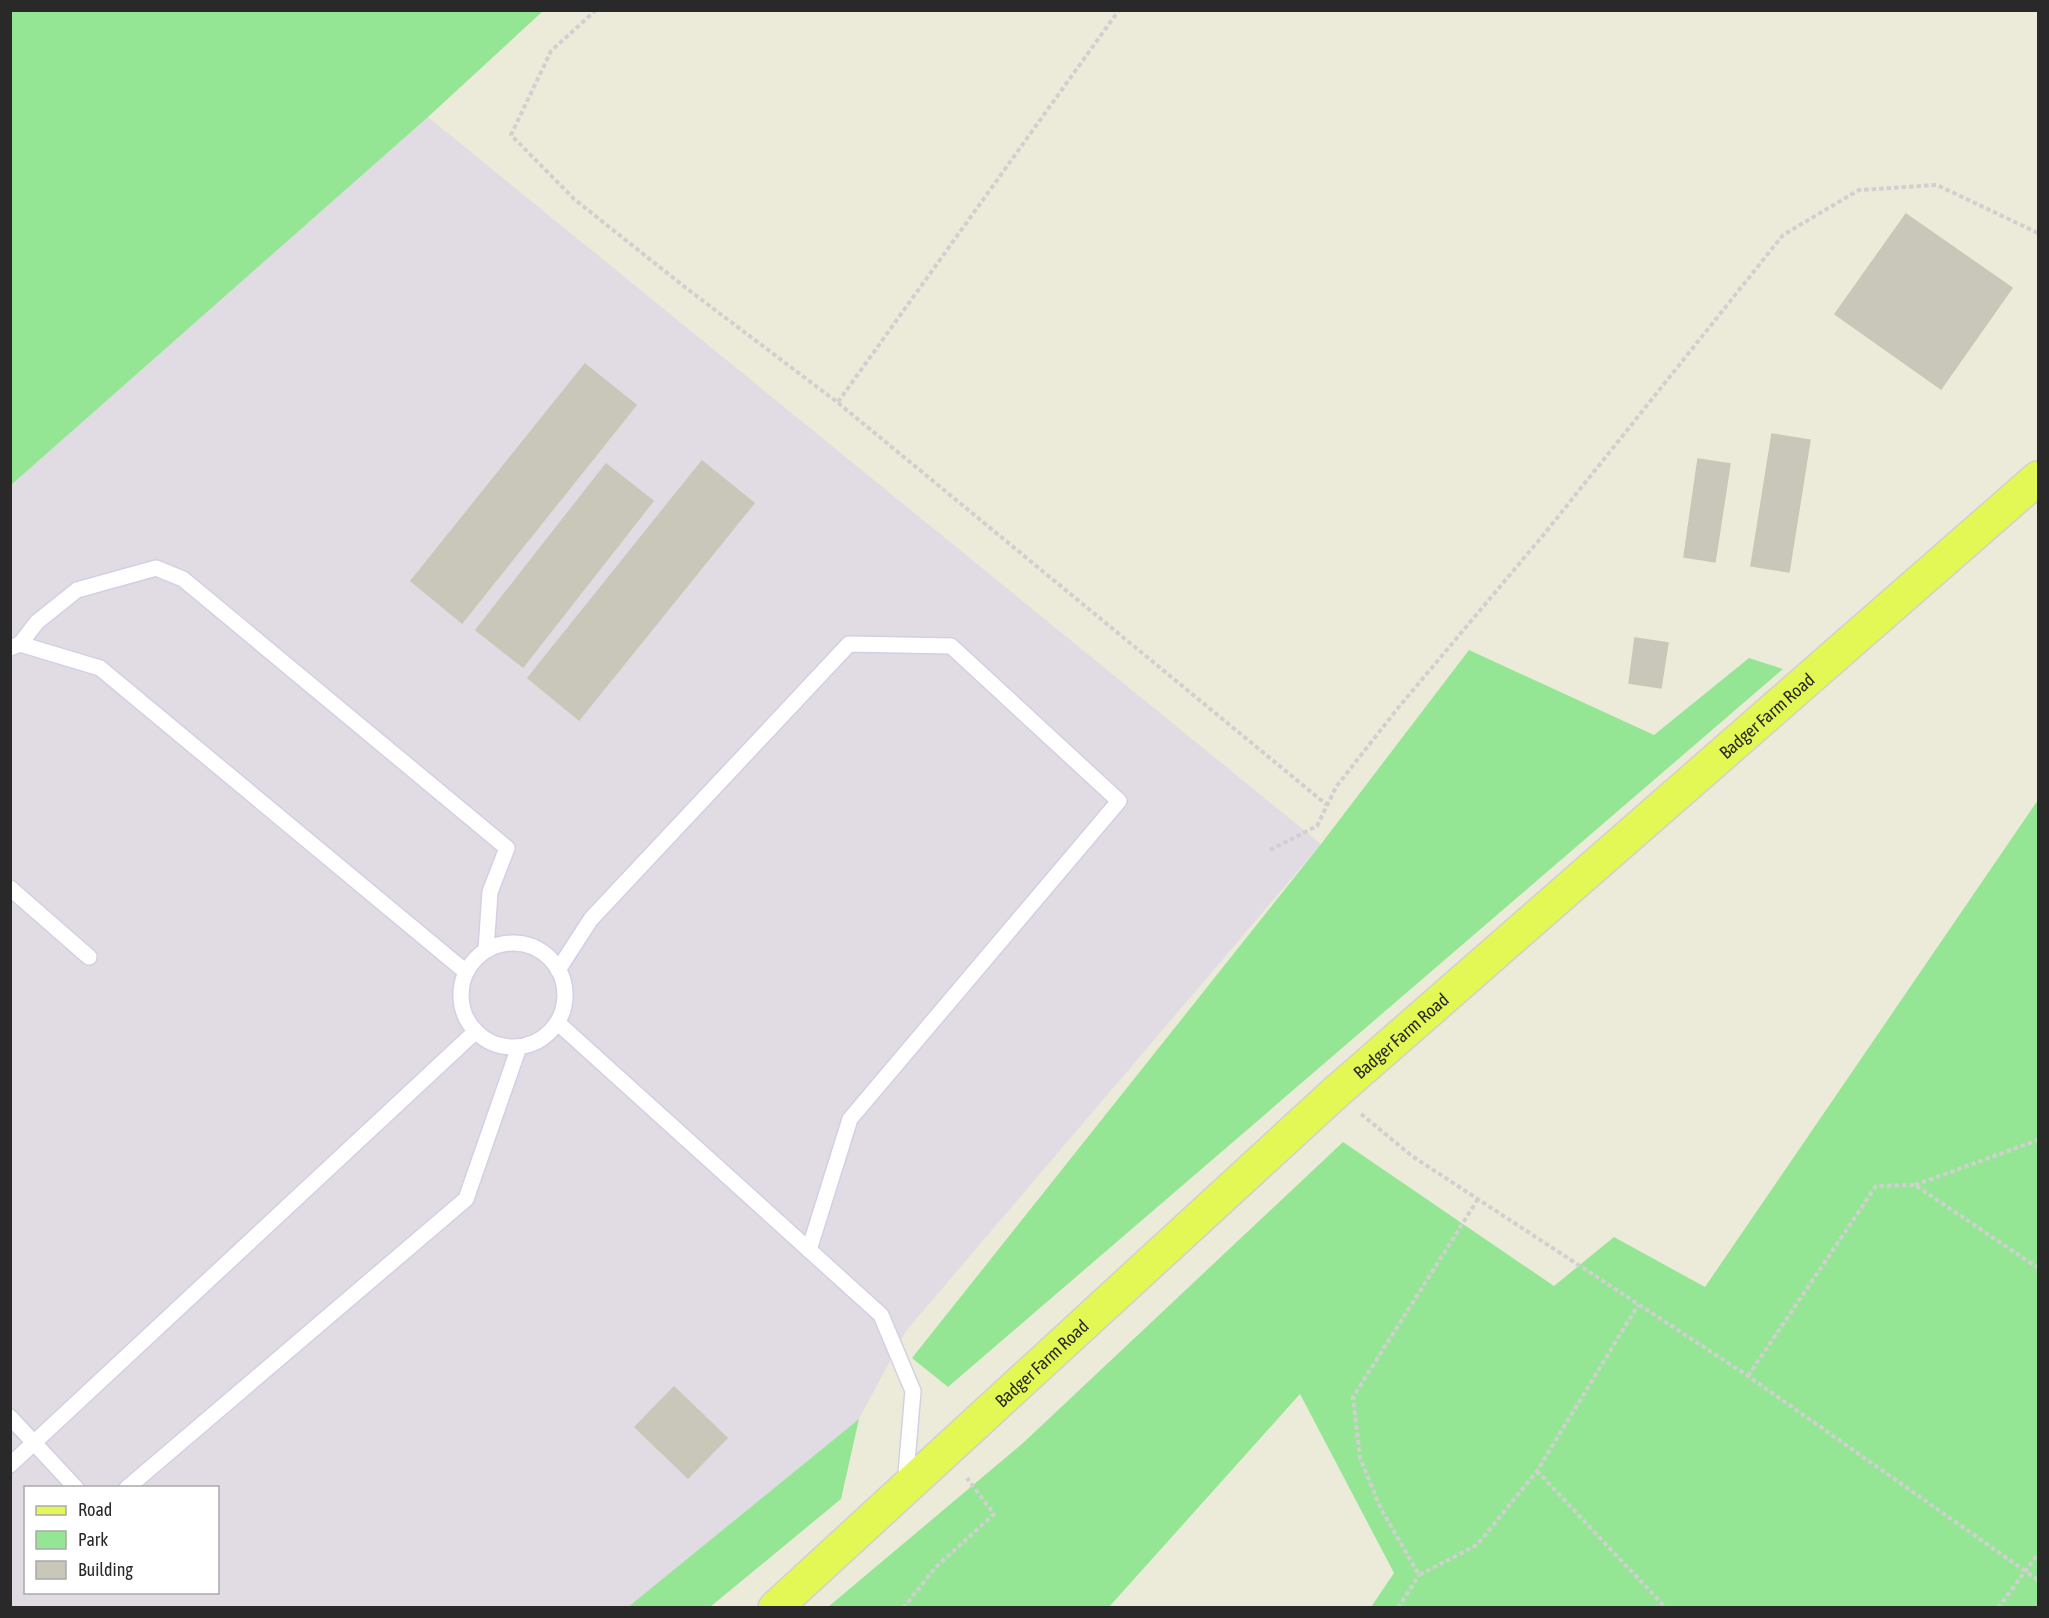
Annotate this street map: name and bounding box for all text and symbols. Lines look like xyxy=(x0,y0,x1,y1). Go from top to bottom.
street label: Badger Farm Road xyxy=(1715,668,1818,763)
street label: Badger Farm Road xyxy=(1349,988,1452,1083)
street label: Badger Farm Road xyxy=(990,1315,1092,1411)
legend xyxy=(24,1486,219,1594)
text: Road xyxy=(78,1499,112,1520)
text: Park xyxy=(78,1529,108,1550)
text: Building xyxy=(78,1559,133,1580)

